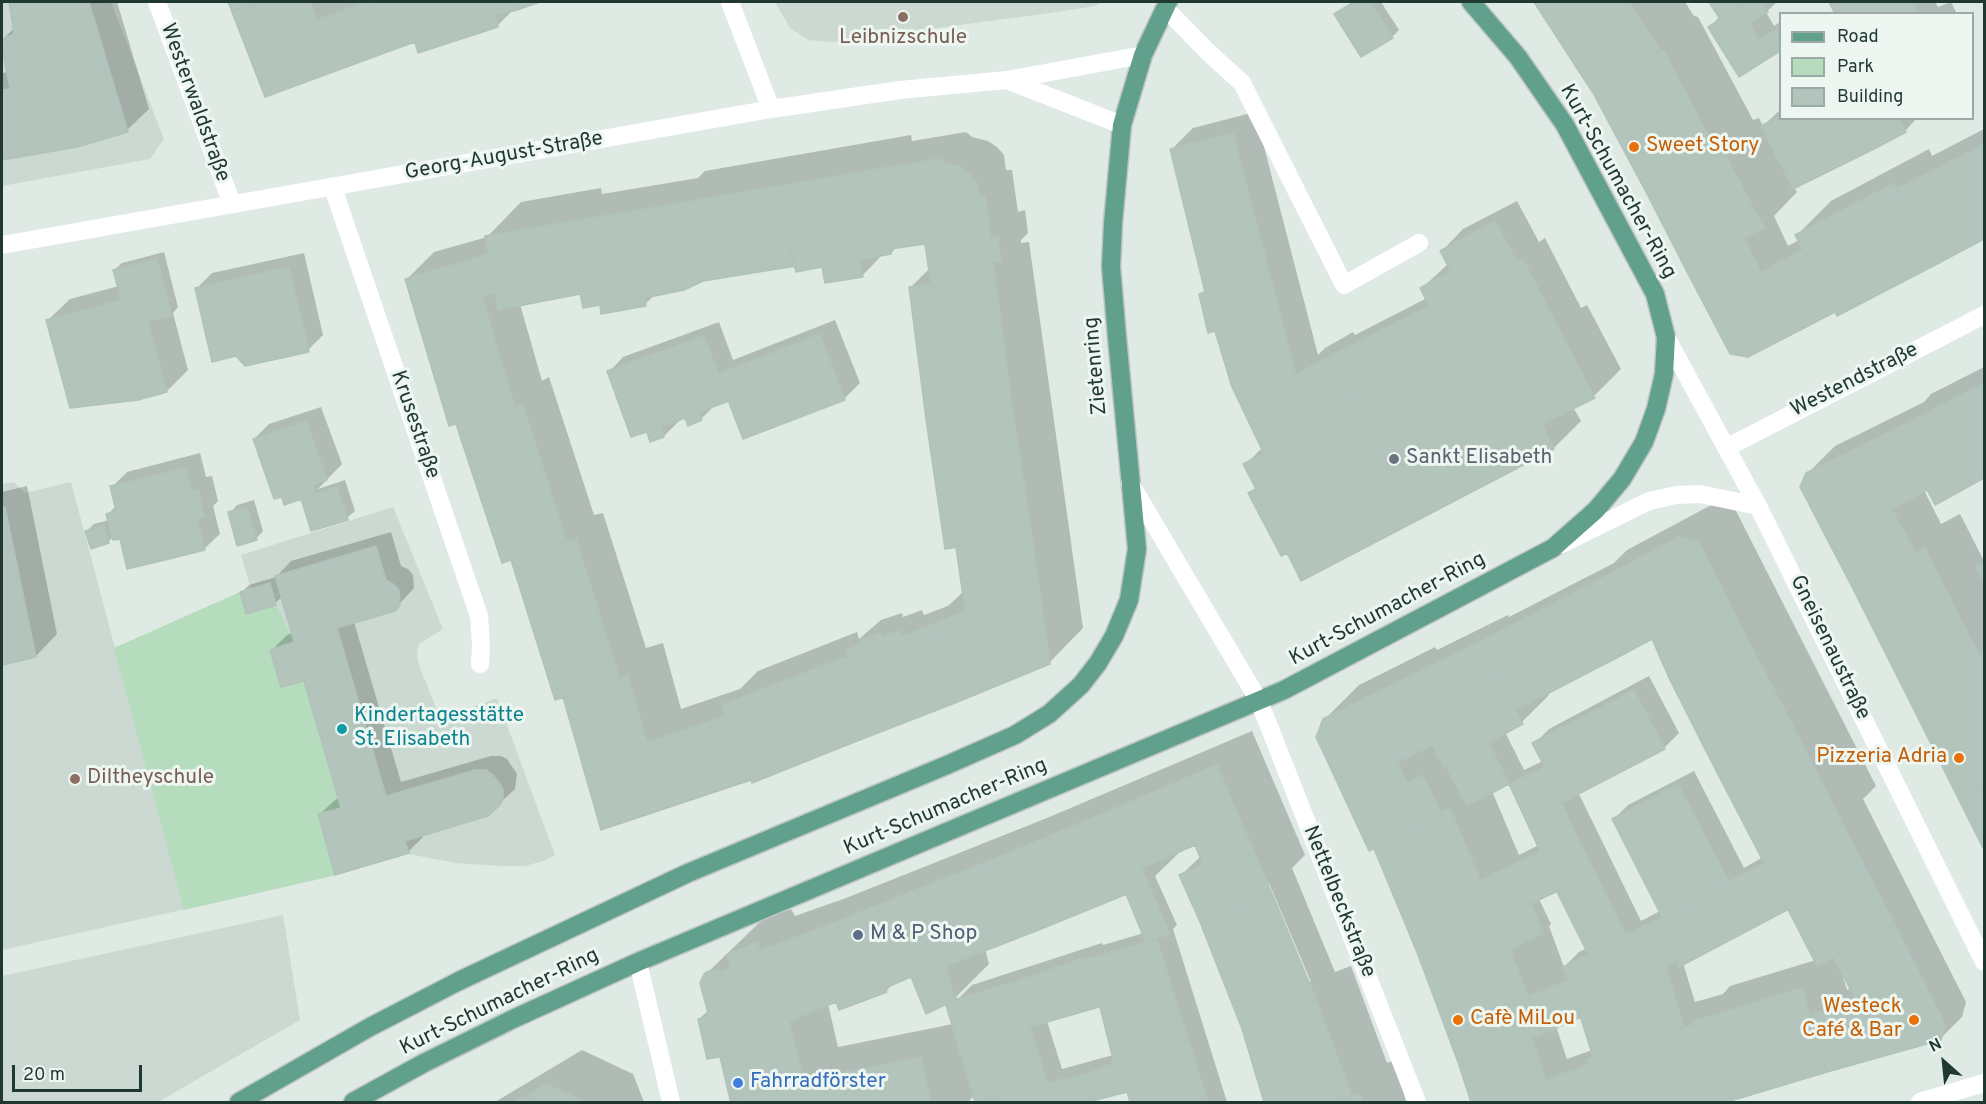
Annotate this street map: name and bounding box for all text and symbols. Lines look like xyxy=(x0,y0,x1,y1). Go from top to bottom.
marker: Leibnizschule xyxy=(896,10,910,24)
legend xyxy=(1779,12,1974,120)
street label: Westerwaldstraße xyxy=(154,20,234,186)
place label: Leibnizschule xyxy=(839,26,967,52)
text: Road xyxy=(1837,26,1879,49)
text: Park xyxy=(1837,56,1874,79)
street label: Kurt-Schumacher-Ring xyxy=(1553,80,1681,284)
text: Building xyxy=(1837,86,1903,109)
street label: Georg-August-Straße xyxy=(403,127,605,187)
place label: Sweet Story xyxy=(1646,134,1759,160)
marker: Sweet Story xyxy=(1627,140,1641,154)
street label: Zietenring xyxy=(1080,316,1114,416)
street label: Westendstraße xyxy=(1787,338,1923,424)
street label: Krusestraße xyxy=(384,368,444,482)
place label: Sankt Elisabeth xyxy=(1406,446,1552,472)
marker: Sankt Elisabeth xyxy=(1387,452,1401,466)
street label: Kurt-Schumacher-Ring xyxy=(1286,548,1490,672)
street label: Gneisenaustraße xyxy=(1783,572,1875,724)
place label: Kindertagesstätte St. Elisabeth xyxy=(354,704,524,754)
marker: Kindertagesstätte St. Elisabeth xyxy=(335,722,349,736)
place label: Pizzeria Adria xyxy=(1816,745,1947,771)
marker: Pizzeria Adria xyxy=(1952,751,1966,765)
street label: Kurt-Schumacher-Ring xyxy=(841,754,1051,862)
place label: Diltheyschule xyxy=(87,766,214,792)
marker: Diltheyschule xyxy=(68,772,82,786)
street label: Nettelbeckstraße xyxy=(1296,822,1380,982)
place label: M & P Shop xyxy=(870,922,977,948)
marker: M & P Shop xyxy=(851,928,865,942)
street label: Kurt-Schumacher-Ring xyxy=(396,944,604,1062)
place label: Westeck Café & Bar xyxy=(1802,995,1902,1045)
place label: Cafè MiLou xyxy=(1470,1007,1575,1033)
marker: Cafè MiLou xyxy=(1451,1013,1465,1027)
marker: Westeck Café & Bar xyxy=(1907,1013,1921,1027)
north arrow xyxy=(1914,1032,1974,1092)
text: N xyxy=(1926,1034,1945,1057)
scale bar xyxy=(15,1053,146,1091)
text: 20 m xyxy=(23,1064,65,1087)
place label: Fahrradförster xyxy=(750,1070,886,1096)
marker: Fahrradförster xyxy=(731,1076,745,1090)

